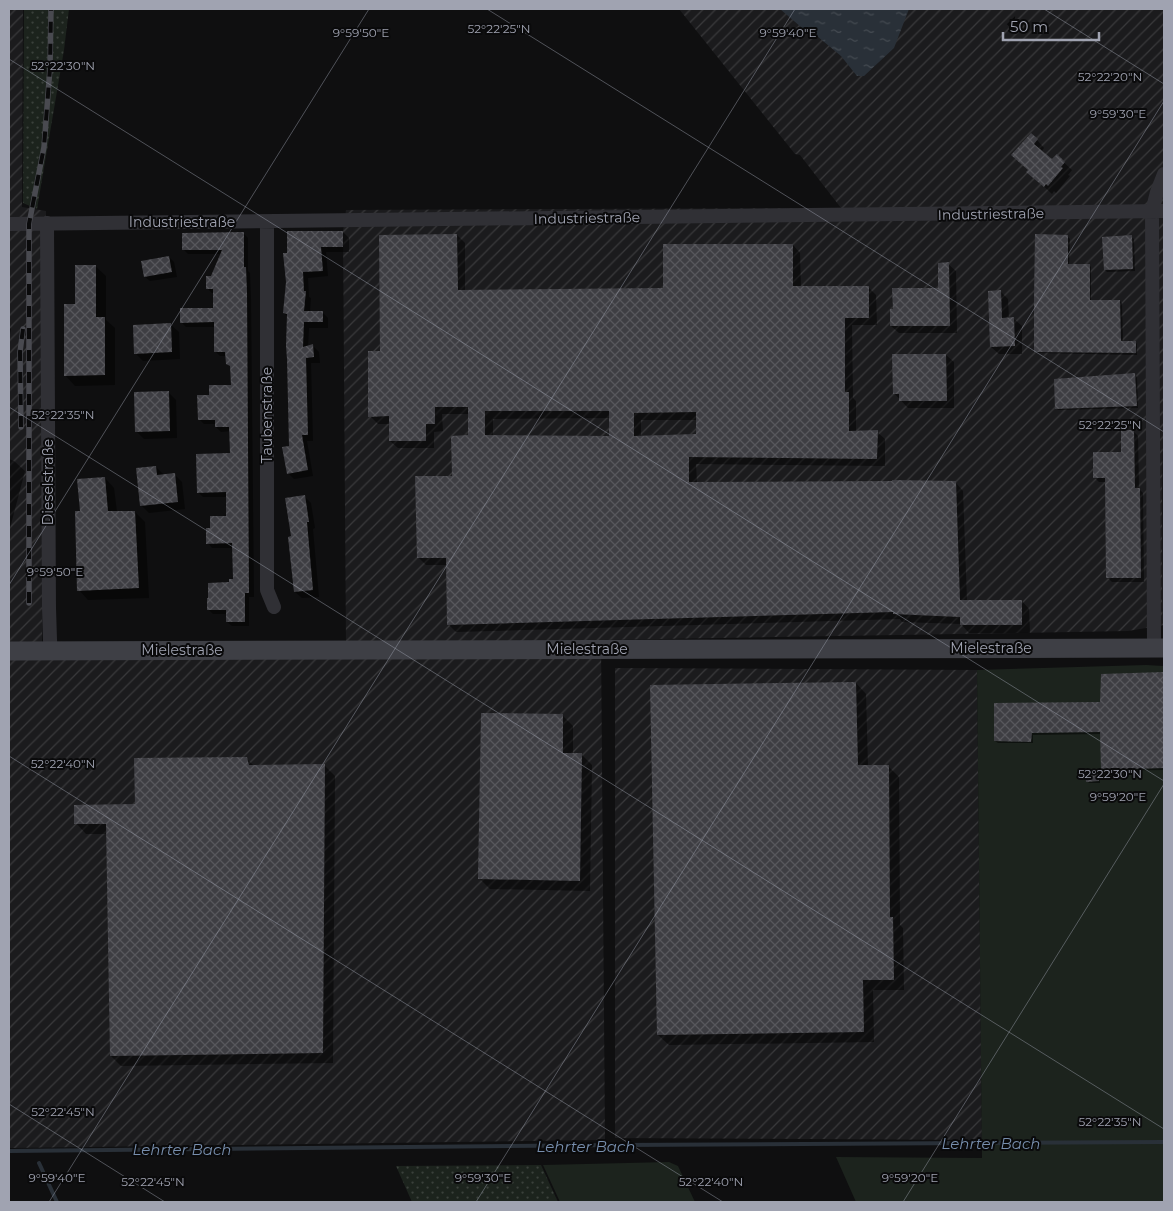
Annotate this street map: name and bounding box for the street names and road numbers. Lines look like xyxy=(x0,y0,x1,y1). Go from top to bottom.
street label: Industriestraße xyxy=(938,204,1044,224)
street label: Industriestraße xyxy=(534,208,640,228)
street label: Industriestraße xyxy=(129,213,235,231)
street label: Taubenstraße xyxy=(258,367,276,463)
street label: Dieselstraße xyxy=(39,439,57,525)
street label: Mielestraße xyxy=(950,639,1032,657)
street label: Mielestraße xyxy=(546,640,628,658)
street label: Mielestraße xyxy=(141,641,223,659)

